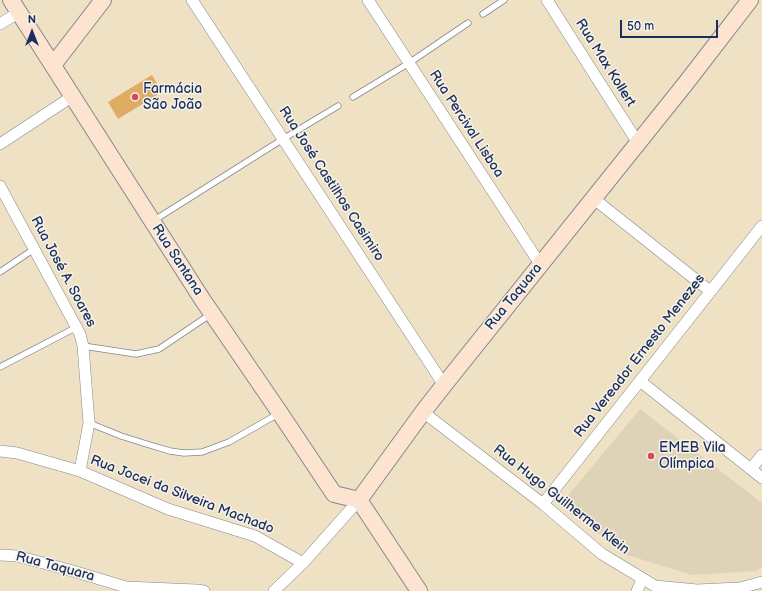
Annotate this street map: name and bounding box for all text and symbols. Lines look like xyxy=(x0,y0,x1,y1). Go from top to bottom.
north arrow xyxy=(12,12,52,52)
scale bar xyxy=(622,12,720,38)
text: N xyxy=(28,13,36,26)
street label: Rua Max Kollert xyxy=(571,16,639,110)
text: 50 m xyxy=(627,19,654,34)
street label: Rua Percival Lisboa xyxy=(425,67,507,181)
place label: Farmácia São João xyxy=(143,81,202,114)
marker: Farmácia São João xyxy=(130,92,140,102)
street label: Rua José Castilhos Casimiro xyxy=(275,103,387,265)
street label: Rua José A. Soares xyxy=(27,214,99,330)
street label: Rua Santana xyxy=(148,221,206,299)
street label: Rua Taquara xyxy=(482,260,546,334)
street label: Rua Vereador Ernesto Menezes xyxy=(571,271,709,441)
place label: EMEB Vila Olímpica xyxy=(659,440,726,472)
street label: Rua Hugo Guilherme Klein xyxy=(490,442,632,558)
marker: EMEB Vila Olímpica xyxy=(646,451,656,461)
street label: Rua Jocei da Silveira Machado xyxy=(88,452,276,538)
street label: Rua Taquara xyxy=(14,548,96,586)

